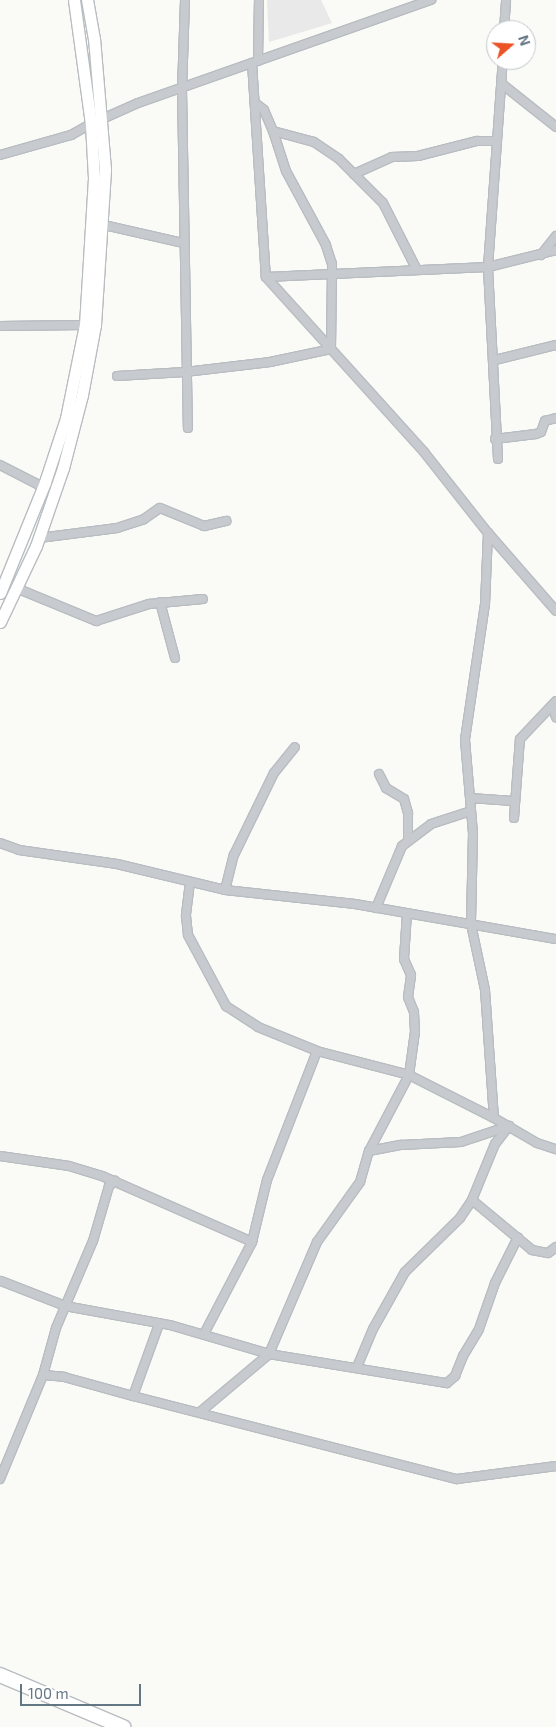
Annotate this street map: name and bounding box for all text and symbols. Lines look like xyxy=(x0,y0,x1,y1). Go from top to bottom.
north arrow xyxy=(486,20,536,70)
text: N xyxy=(515,33,534,48)
scale bar xyxy=(22,1674,144,1706)
text: 100 m xyxy=(28,1684,69,1702)

